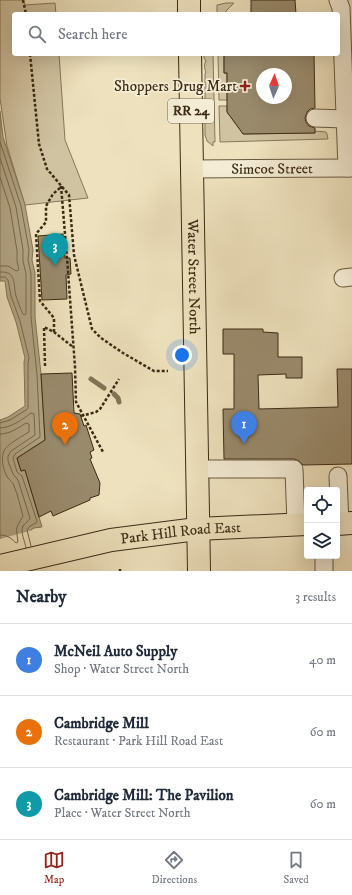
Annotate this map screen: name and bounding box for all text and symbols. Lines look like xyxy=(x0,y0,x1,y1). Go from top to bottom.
search box xyxy=(12,12,340,56)
icon: search xyxy=(26,23,48,45)
text: Search here xyxy=(58,25,127,44)
north arrow xyxy=(256,68,292,104)
place label: Shoppers Drug Mart xyxy=(114,77,237,96)
marker: Shoppers Drug Mart xyxy=(240,81,250,91)
road number: RR 24 xyxy=(168,99,214,123)
street label: Simcoe Street xyxy=(231,159,313,178)
street label: Water Street North xyxy=(183,218,204,335)
pin: 3 xyxy=(42,233,68,266)
your location xyxy=(172,345,192,365)
pin: 1 xyxy=(231,411,257,444)
pin: 2 xyxy=(52,412,78,445)
map controls xyxy=(304,487,340,559)
button: locate xyxy=(304,487,340,523)
street label: Park Hill Road East xyxy=(119,518,241,548)
button: layers xyxy=(304,523,340,559)
text: Nearby xyxy=(16,586,66,608)
text: 3 results xyxy=(295,589,336,605)
text: McNeil Auto Supply xyxy=(54,642,177,661)
text: 1 xyxy=(27,652,31,668)
text: 40 m xyxy=(309,652,336,668)
text: Shop · Water Street North xyxy=(54,661,189,677)
text: Cambridge Mill xyxy=(54,714,149,733)
text: 2 xyxy=(26,724,32,740)
text: 60 m xyxy=(310,724,336,740)
text: Restaurant · Park Hill Road East xyxy=(54,733,223,749)
text: Cambridge Mill: The Pavilion xyxy=(54,786,234,805)
text: 3 xyxy=(27,796,31,812)
text: 60 m xyxy=(310,796,336,812)
text: Place · Water Street North xyxy=(54,805,190,821)
tab: Map xyxy=(43,849,65,887)
tab: Directions xyxy=(152,849,197,887)
tab: Saved xyxy=(284,849,309,887)

